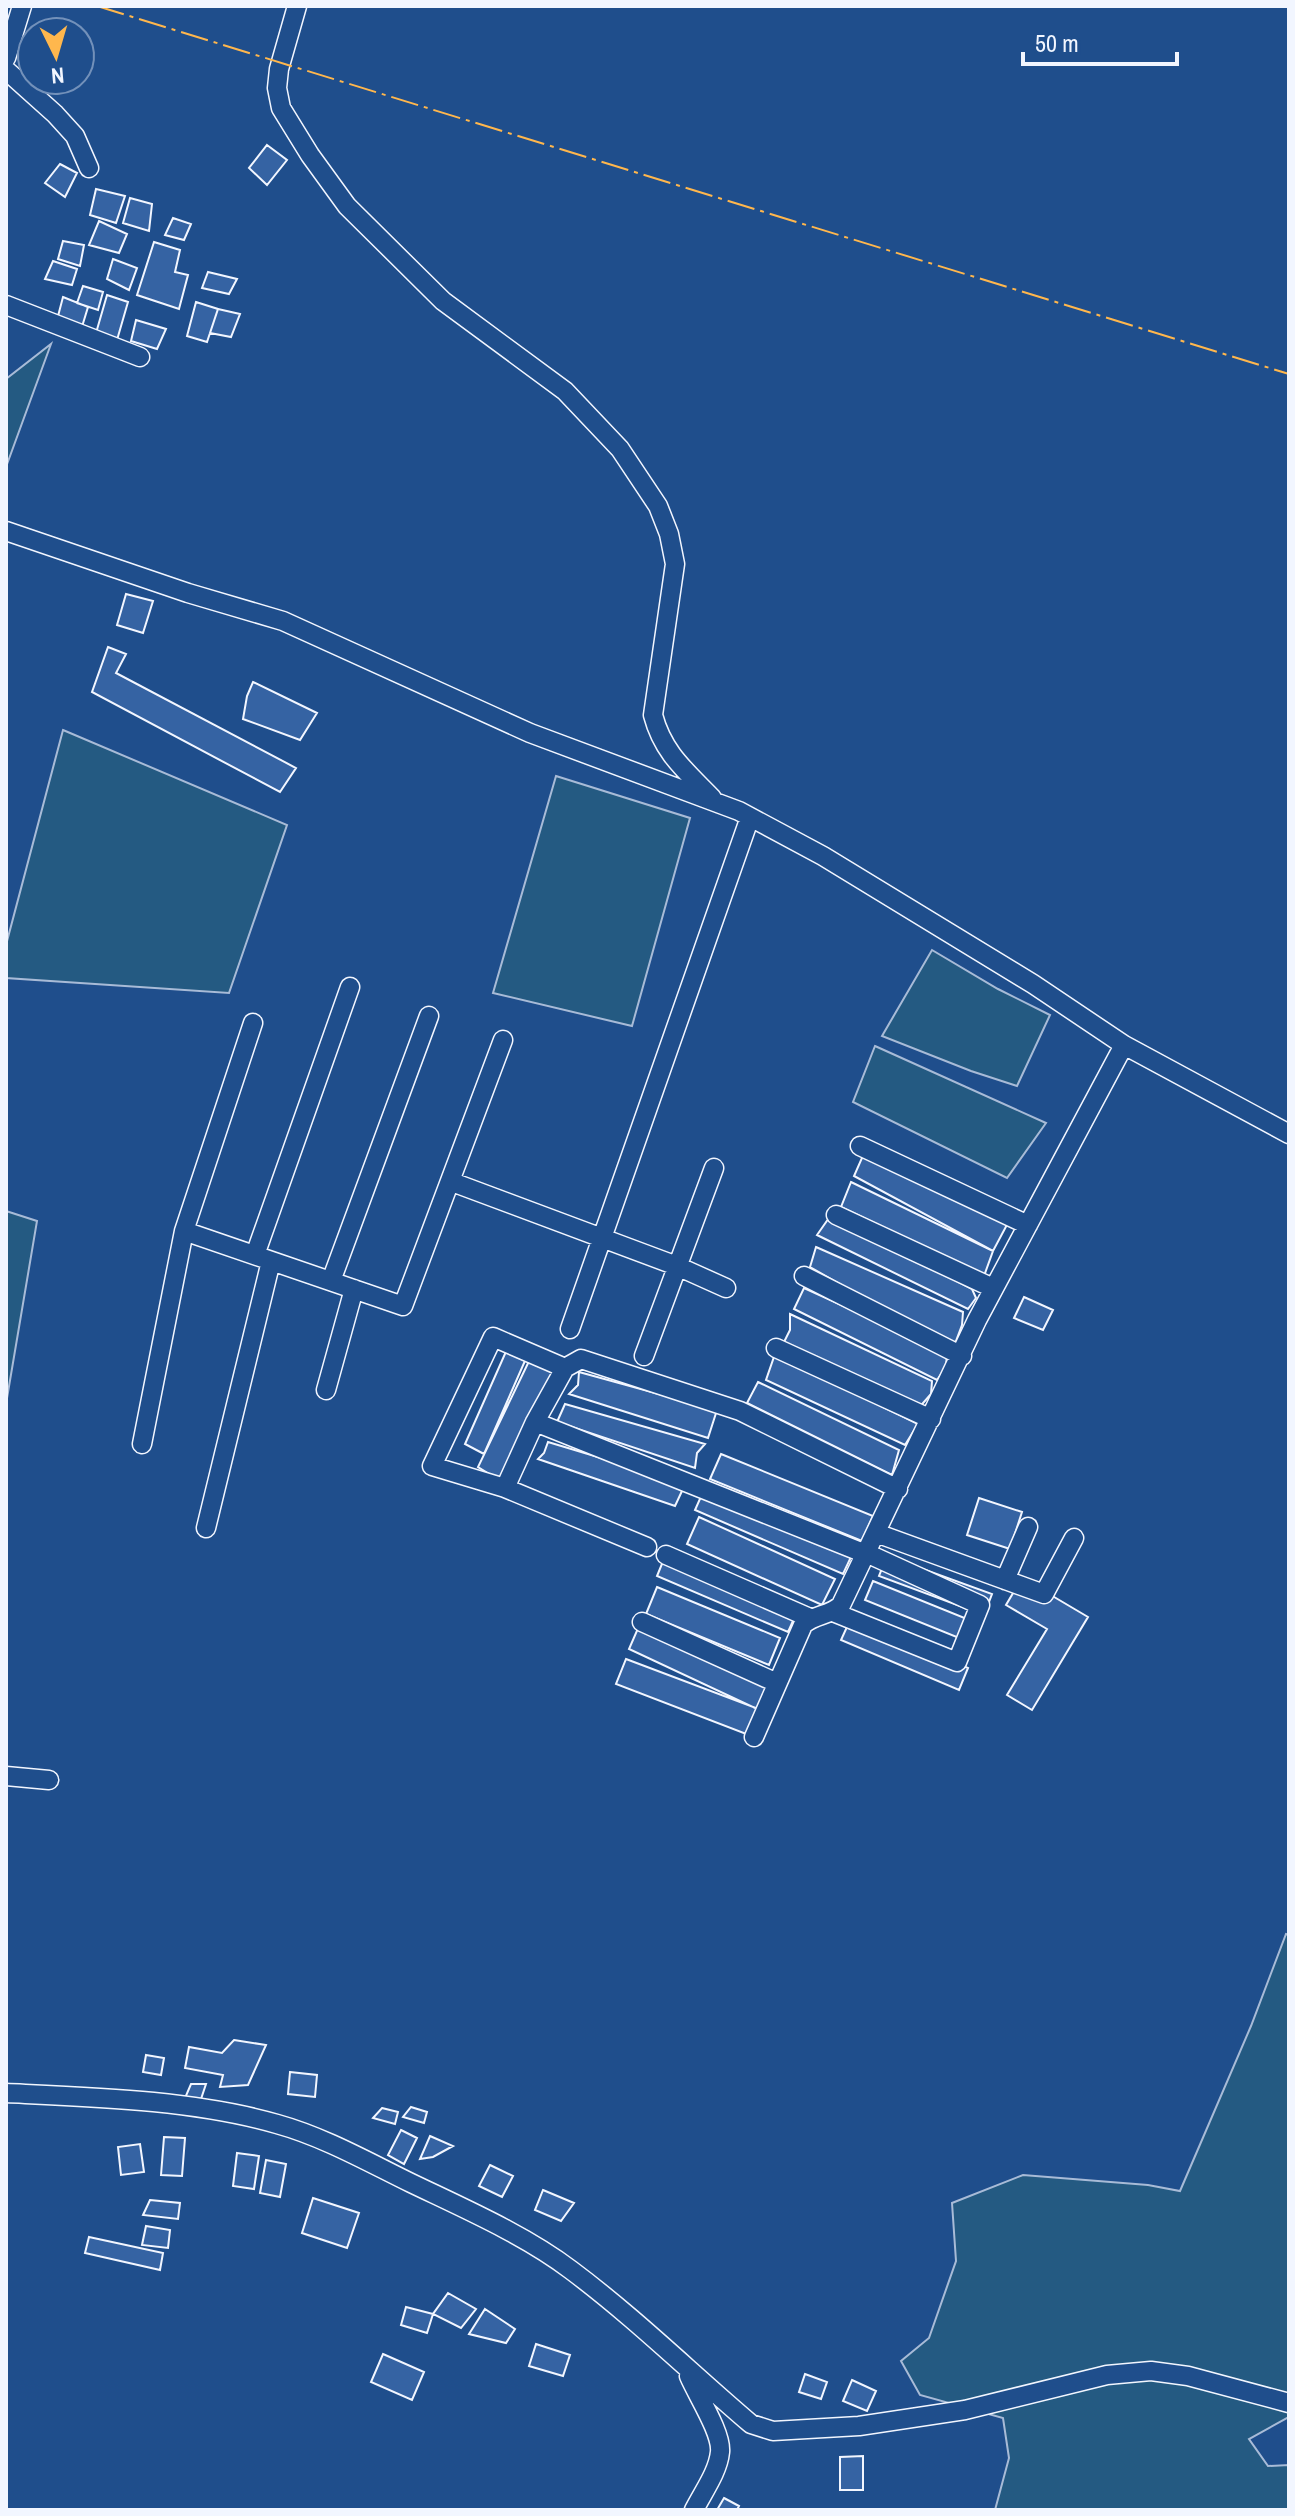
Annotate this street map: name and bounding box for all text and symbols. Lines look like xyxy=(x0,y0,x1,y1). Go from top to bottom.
north arrow xyxy=(16,16,96,96)
scale bar xyxy=(1023,16,1177,66)
text: 50 m xyxy=(1035,27,1079,59)
text: N xyxy=(50,60,66,91)

